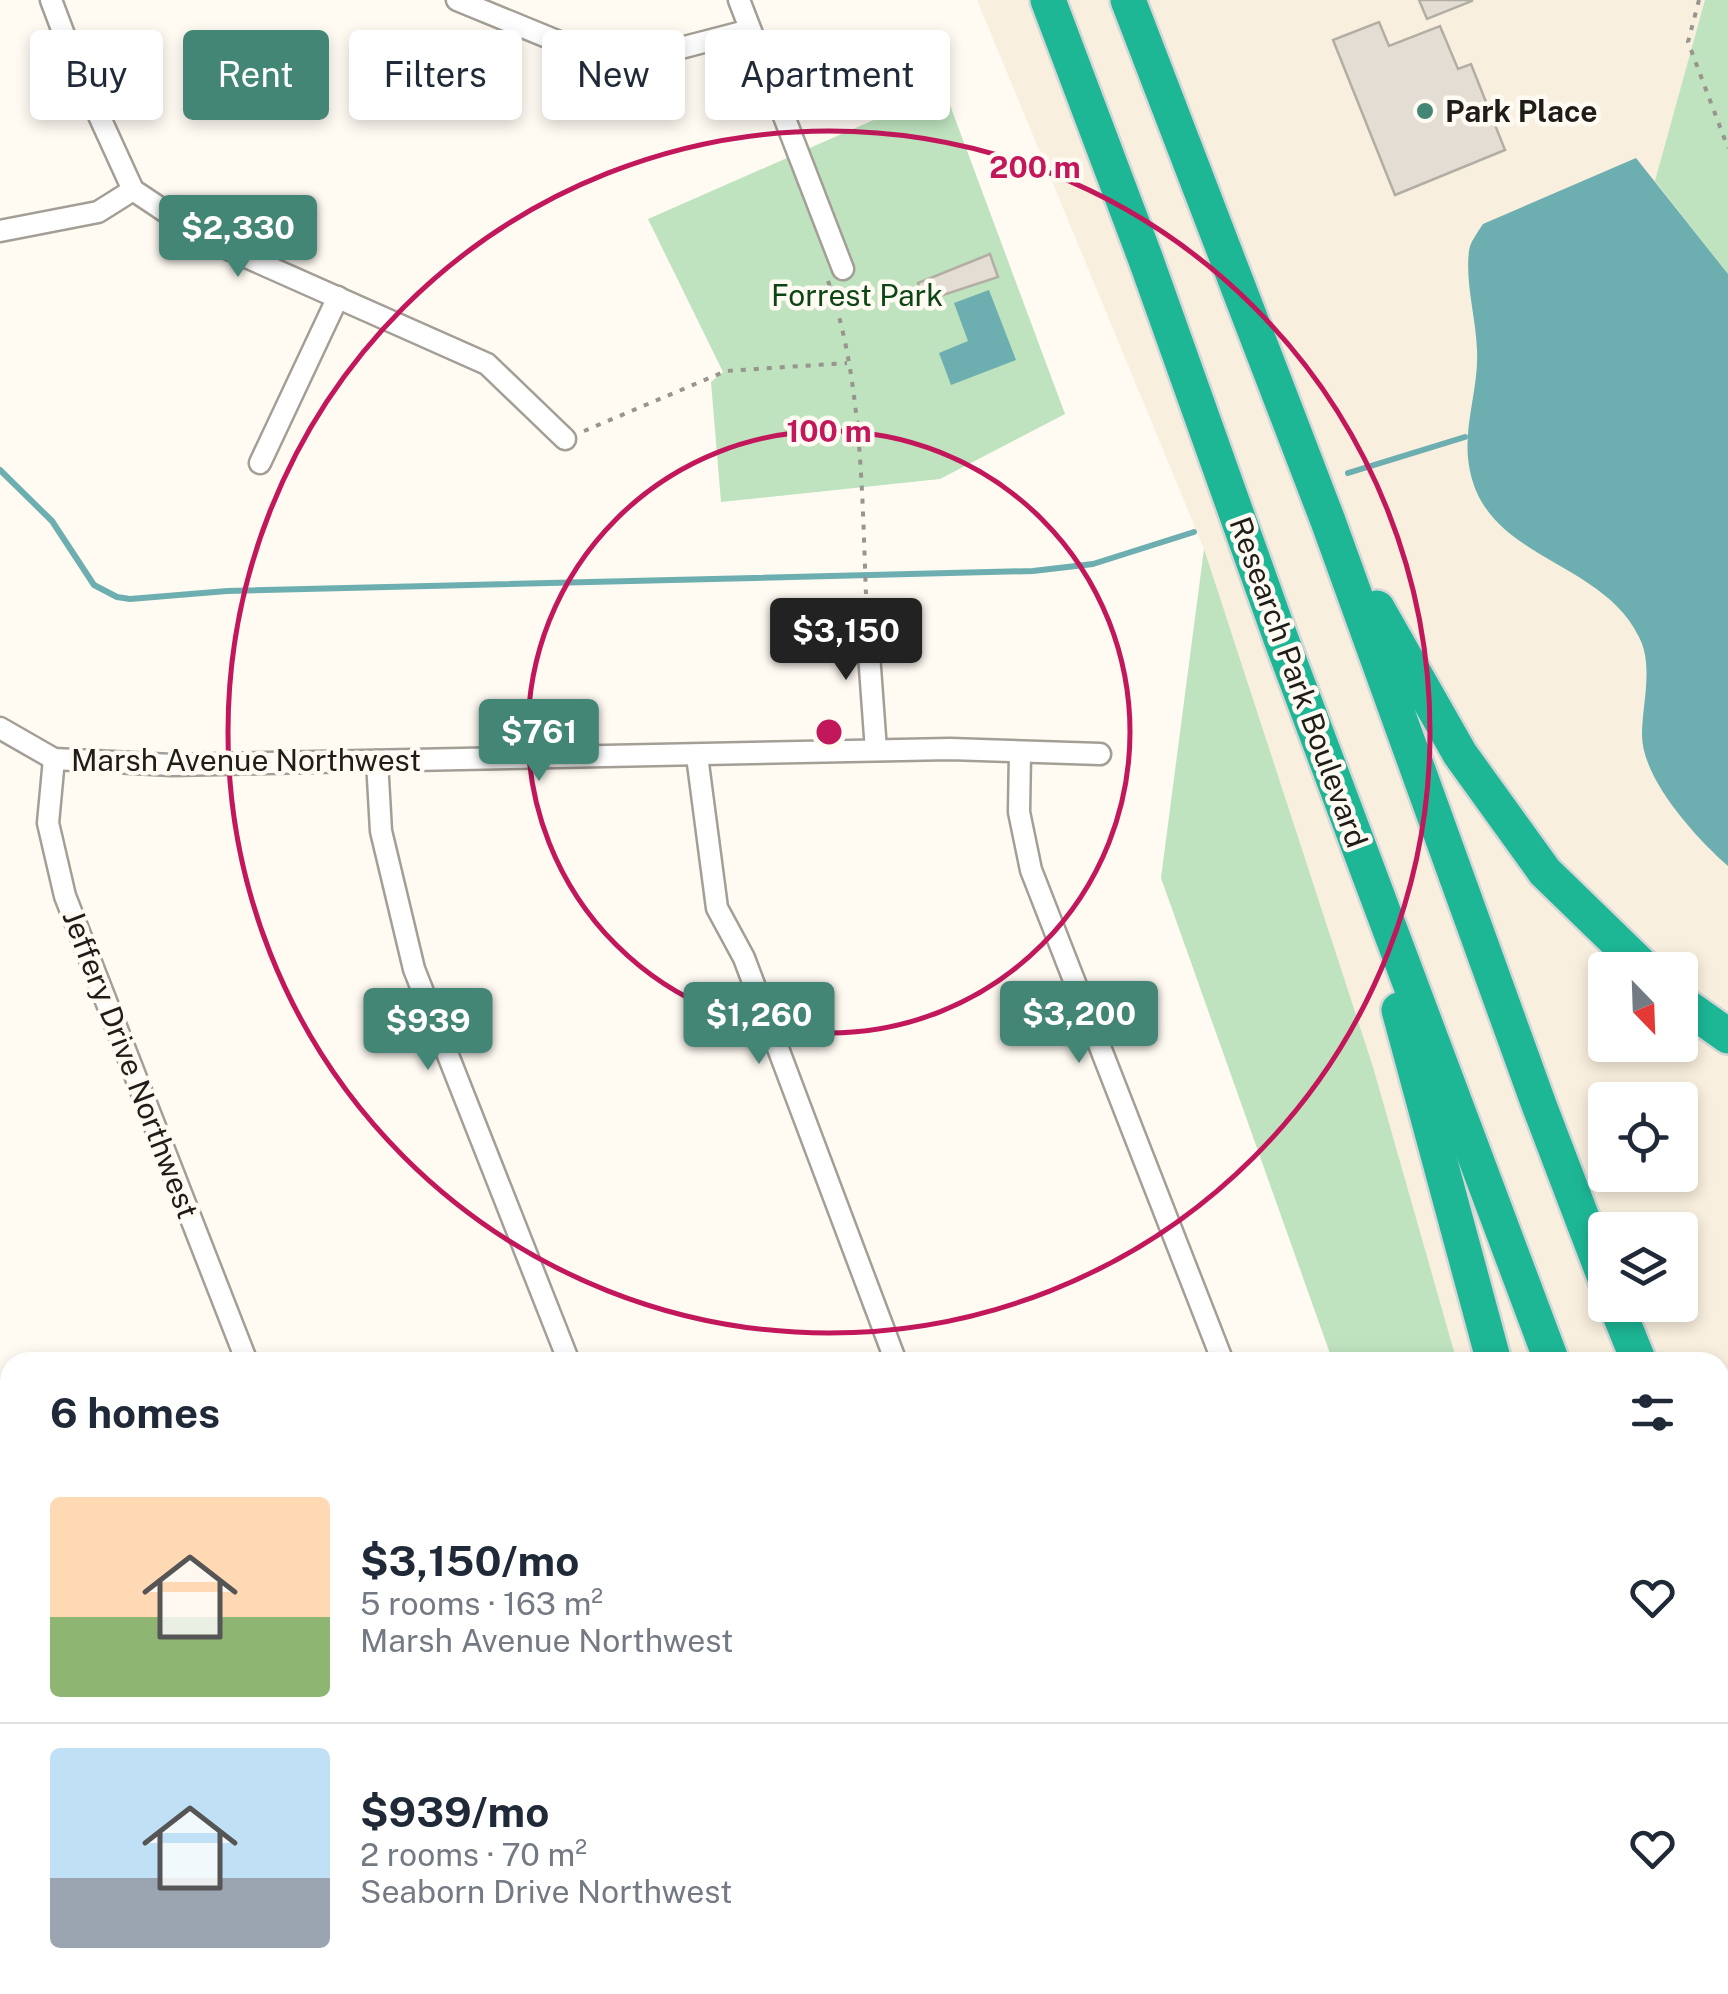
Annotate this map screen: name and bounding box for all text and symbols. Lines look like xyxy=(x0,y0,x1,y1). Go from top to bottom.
chip: Buy xyxy=(30,30,163,120)
chip: Rent xyxy=(183,30,329,120)
chip: Filters xyxy=(349,30,522,120)
chip: New xyxy=(542,30,685,120)
chip: Apartment xyxy=(705,30,950,120)
place label: Park Place xyxy=(1445,93,1598,129)
marker: Park Place xyxy=(1414,100,1436,122)
text: 200 m xyxy=(989,149,1081,185)
pin: $2,330 xyxy=(157,195,319,280)
text: $2,330 xyxy=(181,209,295,246)
park label: Forrest Park xyxy=(771,277,943,313)
text: 100 m xyxy=(786,413,872,449)
street label: Research Park Boulevard xyxy=(1222,512,1376,852)
pin: $3,150 xyxy=(765,598,927,683)
text: $3,150 xyxy=(792,612,900,649)
pin: $761 xyxy=(480,699,598,784)
text: $761 xyxy=(501,713,577,750)
centre of rings xyxy=(811,714,847,750)
street label: Marsh Avenue Northwest xyxy=(71,742,421,778)
street label: Jeffery Drive Northwest xyxy=(55,905,207,1223)
north arrow xyxy=(1588,952,1698,1062)
map controls xyxy=(1588,952,1698,1322)
pin: $3,200 xyxy=(998,981,1160,1066)
pin: $1,260 xyxy=(678,982,840,1067)
pin: $939 xyxy=(369,988,487,1073)
text: $3,200 xyxy=(1022,995,1136,1032)
text: $1,260 xyxy=(706,996,812,1033)
text: $939 xyxy=(385,1002,471,1039)
button: locate xyxy=(1588,1082,1698,1192)
button: layers xyxy=(1588,1212,1698,1322)
icon: filters xyxy=(1625,1385,1680,1440)
text: 6 homes xyxy=(50,1388,220,1437)
text: $3,150/mo xyxy=(360,1536,579,1585)
icon: home xyxy=(130,1537,250,1657)
icon: heart xyxy=(1625,1570,1680,1625)
text: 5 rooms · 163 m² xyxy=(360,1585,603,1622)
text: Marsh Avenue Northwest xyxy=(360,1622,734,1659)
text: $939/mo xyxy=(360,1787,549,1836)
icon: home xyxy=(130,1788,250,1908)
icon: heart xyxy=(1625,1821,1680,1876)
text: 2 rooms · 70 m² xyxy=(360,1836,587,1873)
text: Seaborn Drive Northwest xyxy=(360,1873,732,1910)

